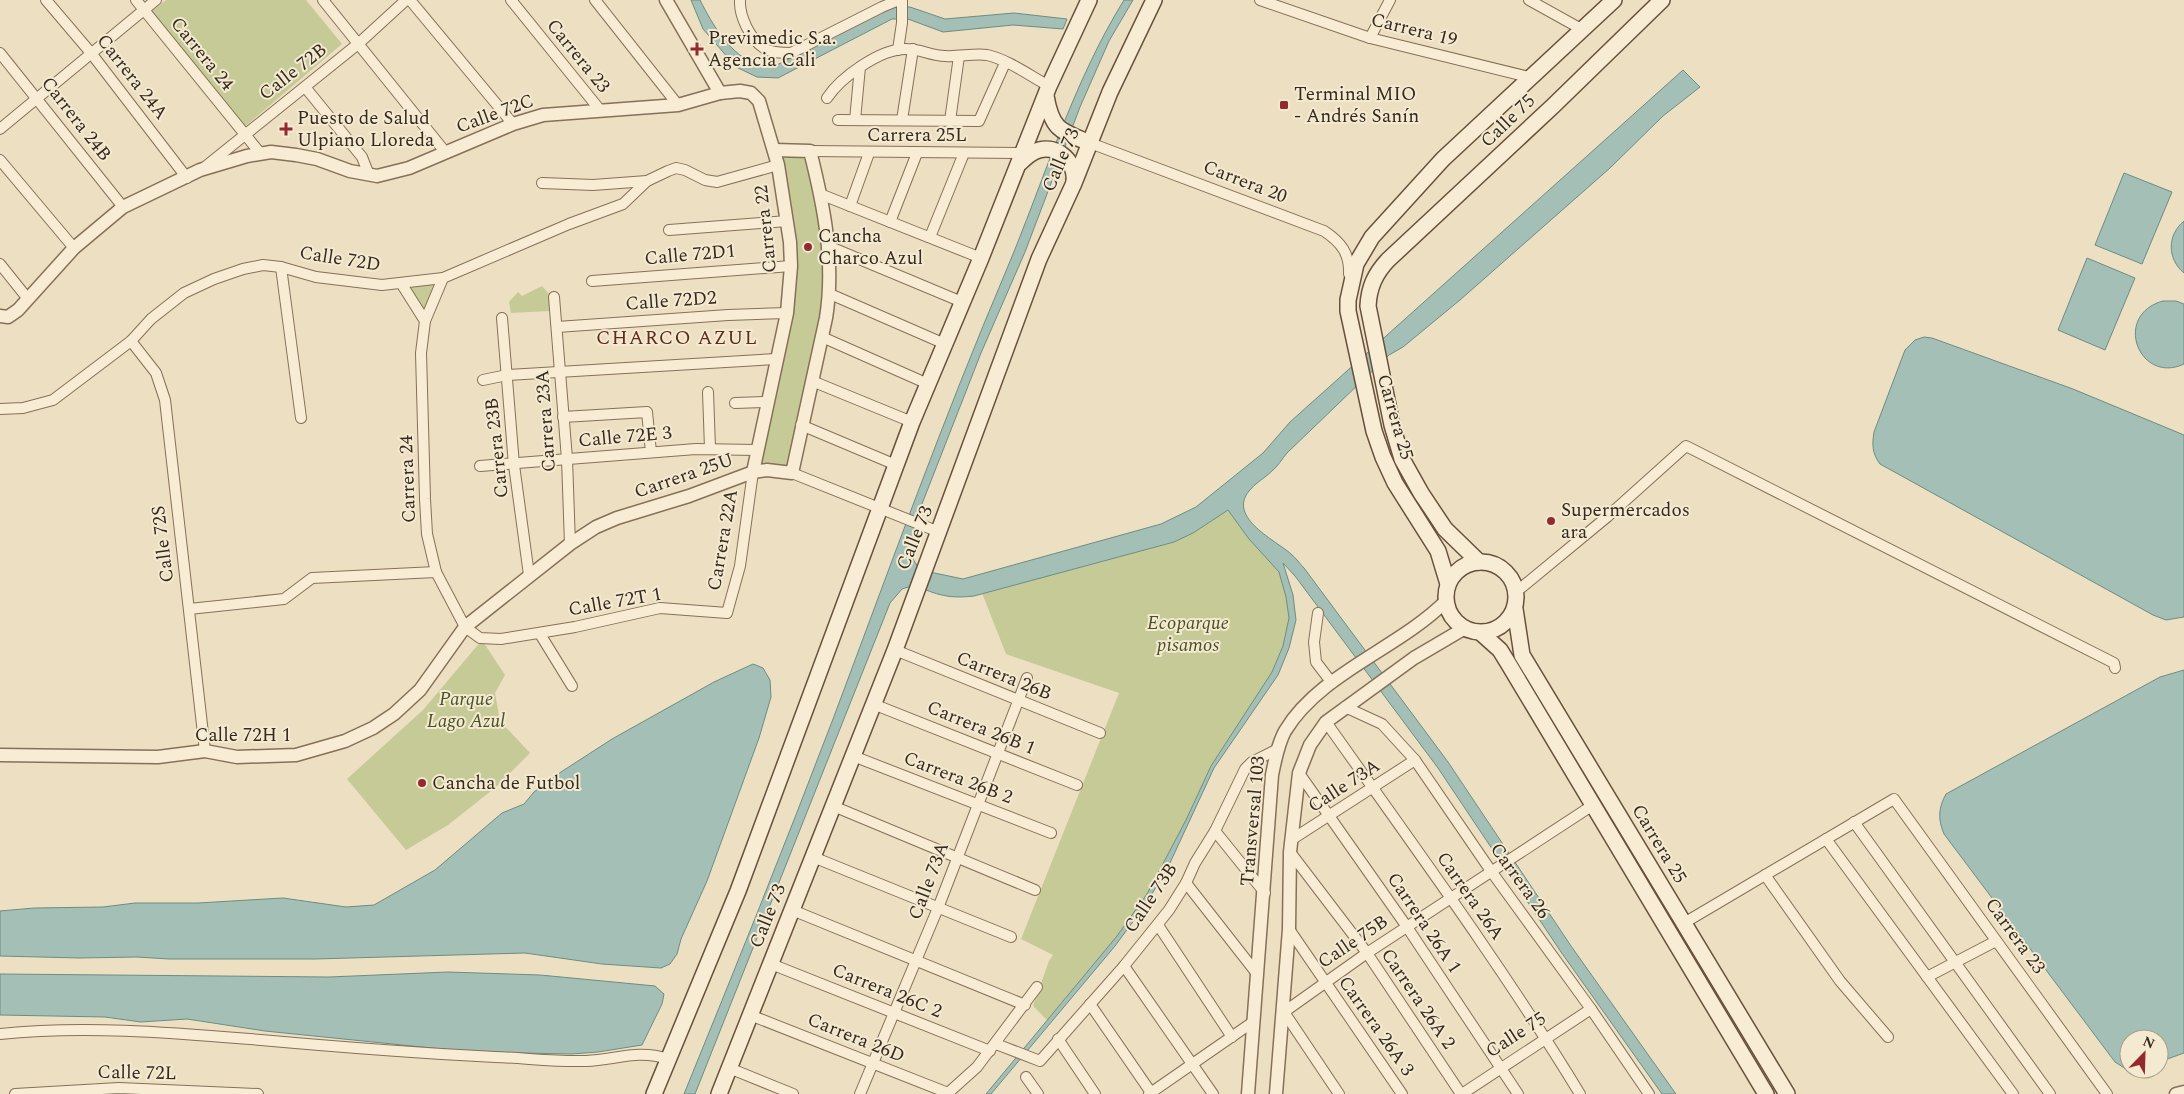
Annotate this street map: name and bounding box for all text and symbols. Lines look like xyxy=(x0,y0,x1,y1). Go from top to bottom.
street label: Carrera 19 xyxy=(1368,5,1460,55)
street label: Carrera 24 xyxy=(163,11,241,98)
street label: Carrera 23 xyxy=(539,13,617,100)
place label: Previmedic S.a. Agencia Cali xyxy=(708,24,836,75)
street label: Carrera 24A xyxy=(89,28,175,126)
street label: Calle 72B xyxy=(253,36,333,108)
marker: Previmedic S.a. Agencia Cali xyxy=(690,42,704,56)
street label: Carrera 24B xyxy=(34,70,118,168)
place label: Terminal MIO - Andrés Sanín xyxy=(1294,80,1419,131)
street label: Calle 72C xyxy=(452,87,538,141)
street label: Calle 75 xyxy=(1474,87,1542,155)
marker: Terminal MIO - Andrés Sanín xyxy=(1278,99,1290,111)
place label: Puesto de Salud Ulpiano Lloreda xyxy=(297,104,435,155)
street label: Carrera 25L xyxy=(867,121,967,150)
marker: Puesto de Salud Ulpiano Lloreda xyxy=(279,122,293,136)
street label: Calle 73 xyxy=(1035,123,1088,197)
street label: Carrera 20 xyxy=(1199,153,1291,211)
street label: Carrera 22 xyxy=(747,184,785,274)
place label: Cancha Charco Azul xyxy=(818,222,923,273)
street label: Calle 72D1 xyxy=(643,237,737,273)
street label: Calle 72D xyxy=(297,238,383,280)
marker: Cancha Charco Azul xyxy=(802,241,814,253)
street label: Calle 72D2 xyxy=(624,283,718,319)
district label: CHARCO AZUL xyxy=(596,323,758,353)
street label: Carrera 23A xyxy=(528,369,564,473)
street label: Carrera 25 xyxy=(1369,371,1421,463)
street label: Carrera 23B xyxy=(477,396,517,500)
street label: Calle 72E 3 xyxy=(577,418,673,456)
street label: Carrera 24 xyxy=(392,434,424,524)
street label: Carrera 25U xyxy=(630,445,738,507)
street label: Carrera 22A xyxy=(700,487,746,593)
place label: Supermercados ara xyxy=(1561,496,1690,547)
street label: Calle 73 xyxy=(889,501,941,575)
street label: Calle 72S xyxy=(144,504,182,584)
marker: Supermercados ara xyxy=(1545,515,1557,527)
street label: Calle 72T 1 xyxy=(566,580,664,624)
park label: Ecoparque pisamos xyxy=(1147,609,1229,660)
street label: Carrera 26B xyxy=(952,644,1056,708)
park label: Parque Lago Azul xyxy=(427,685,505,736)
street label: Carrera 26B 1 xyxy=(922,693,1040,763)
street label: Calle 72H 1 xyxy=(195,721,291,750)
street label: Carrera 26B 2 xyxy=(899,744,1017,812)
street label: Calle 73A xyxy=(1302,752,1386,820)
street label: Transversal 103 xyxy=(1233,754,1273,887)
place label: Cancha de Futbol xyxy=(432,769,580,798)
marker: Cancha de Futbol xyxy=(416,777,428,789)
street label: Carrera 25 xyxy=(1624,799,1694,889)
street label: Carrera 26 xyxy=(1482,837,1558,925)
street label: Calle 73A xyxy=(901,838,957,924)
street label: Carrera 26A xyxy=(1429,846,1511,946)
street label: Calle 73B xyxy=(1117,857,1185,939)
street label: Carrera 26A 1 xyxy=(1379,867,1469,979)
street label: Calle 73 xyxy=(742,879,794,953)
street label: Carrera 23 xyxy=(1977,892,2053,981)
street label: Calle 75B xyxy=(1312,908,1394,976)
street label: Carrera 26A 2 xyxy=(1373,943,1463,1055)
street label: Carrera 26C 2 xyxy=(828,956,946,1026)
street label: Carrera 26A 3 xyxy=(1331,970,1422,1082)
street label: Carrera 26D xyxy=(803,1005,909,1071)
street label: Calle 75 xyxy=(1480,1005,1552,1065)
north arrow xyxy=(2119,1029,2169,1079)
text: N xyxy=(2140,1031,2158,1054)
street label: Calle 72L xyxy=(97,1058,177,1088)

